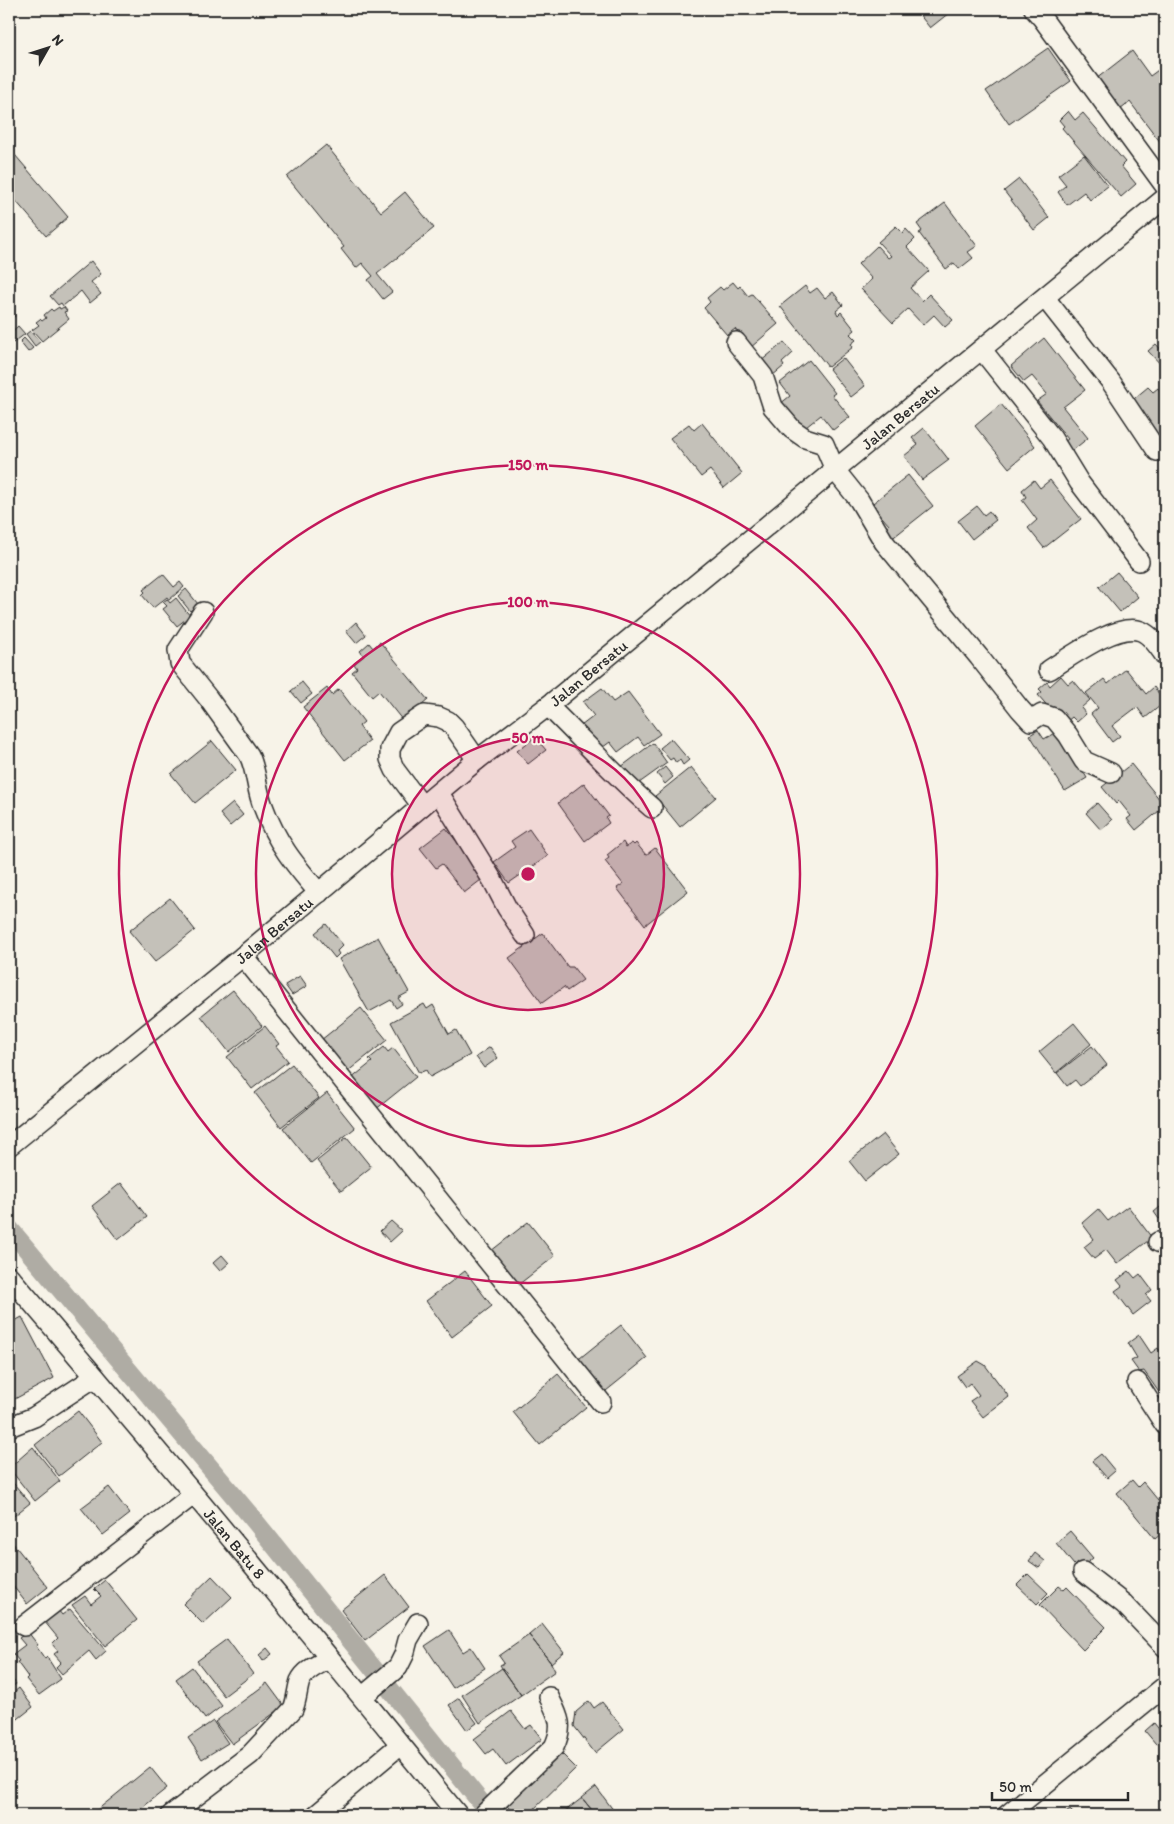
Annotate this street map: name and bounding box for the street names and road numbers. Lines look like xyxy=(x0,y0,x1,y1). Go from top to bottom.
street label: Jalan Bersatu xyxy=(858,378,943,454)
street label: Jalan Bersatu xyxy=(546,635,631,710)
street label: Jalan Bersatu xyxy=(232,892,317,968)
street label: Jalan Batu 8 xyxy=(200,1504,270,1583)

